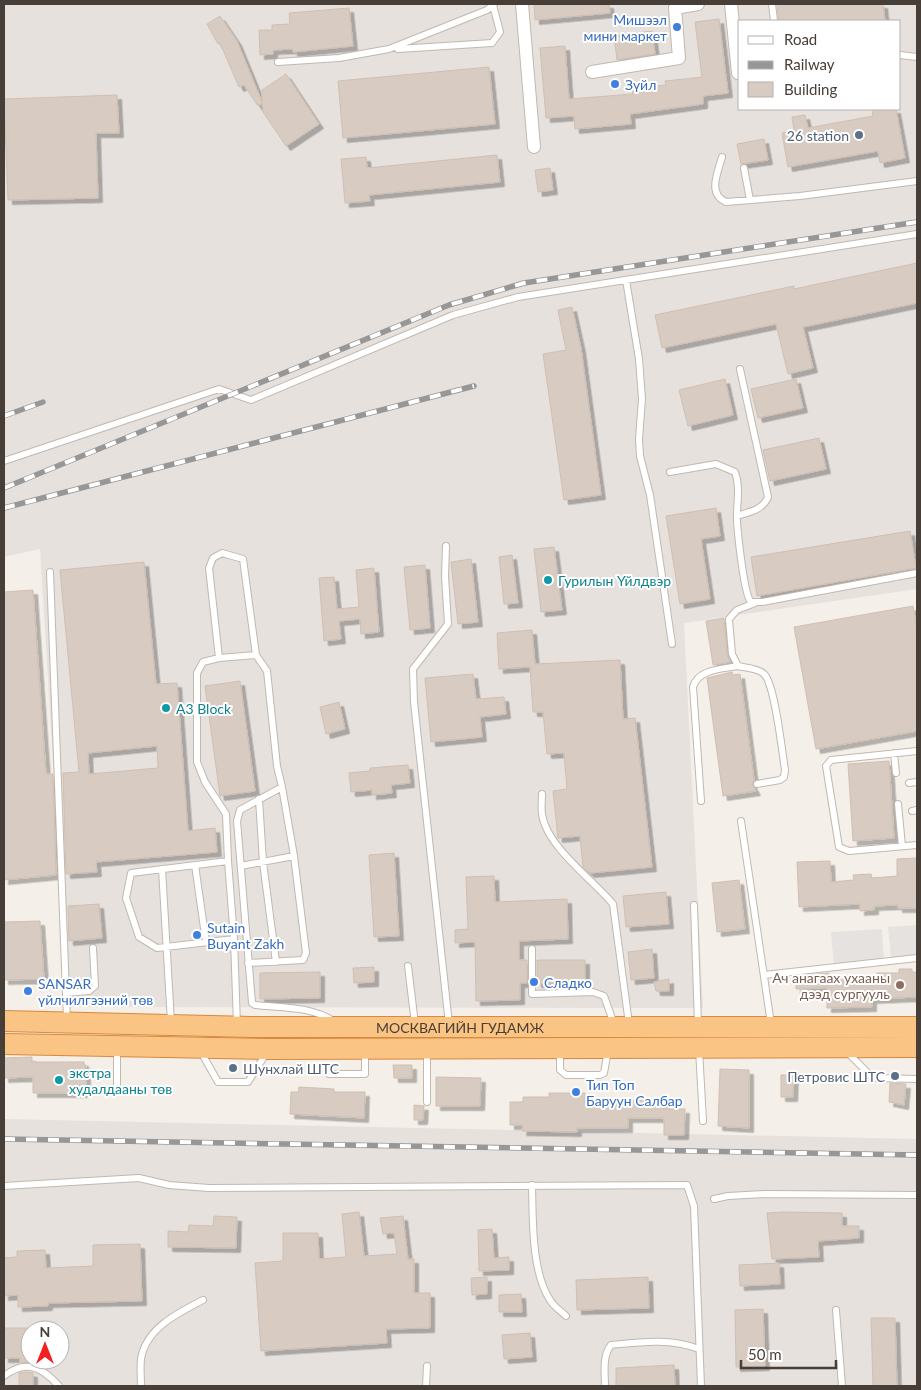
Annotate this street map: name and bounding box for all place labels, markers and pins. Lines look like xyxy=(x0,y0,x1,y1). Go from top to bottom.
place label: Мишээл мини маркет xyxy=(584,11,667,44)
marker: Мишээл мини маркет xyxy=(671,21,683,33)
place label: Зүйл xyxy=(625,76,656,93)
marker: Зүйл xyxy=(609,78,621,90)
place label: 26 station xyxy=(787,127,849,144)
marker: 26 station xyxy=(853,129,865,141)
place label: Гурилын Үйлдвэр xyxy=(558,572,671,589)
marker: Гурилын Үйлдвэр xyxy=(542,574,554,586)
place label: A3 Block xyxy=(176,700,232,717)
marker: A3 Block xyxy=(160,702,172,714)
place label: Sutain Buyant Zakh xyxy=(207,919,284,952)
marker: Sutain Buyant Zakh xyxy=(191,929,203,941)
place label: Ач анагаах ухааны дээд сургууль xyxy=(772,969,890,1002)
place label: Сладко xyxy=(544,974,592,991)
place label: SANSAR үйлчилгээний төв xyxy=(38,975,153,1008)
marker: Сладко xyxy=(528,976,540,988)
marker: Ач анагаах ухааны дээд сургууль xyxy=(894,979,906,991)
marker: SANSAR үйлчилгээний төв xyxy=(22,985,34,997)
place label: Шунхлай ШТС xyxy=(243,1060,340,1077)
marker: Шунхлай ШТС xyxy=(227,1062,239,1074)
place label: экстра худалдааны төв xyxy=(69,1064,172,1097)
place label: Петровис ШТС xyxy=(787,1068,886,1085)
marker: Петровис ШТС xyxy=(889,1070,901,1082)
marker: экстра худалдааны төв xyxy=(53,1074,65,1086)
place label: Тип Топ Баруун Салбар xyxy=(586,1076,683,1109)
marker: Тип Топ Баруун Салбар xyxy=(570,1086,582,1098)

